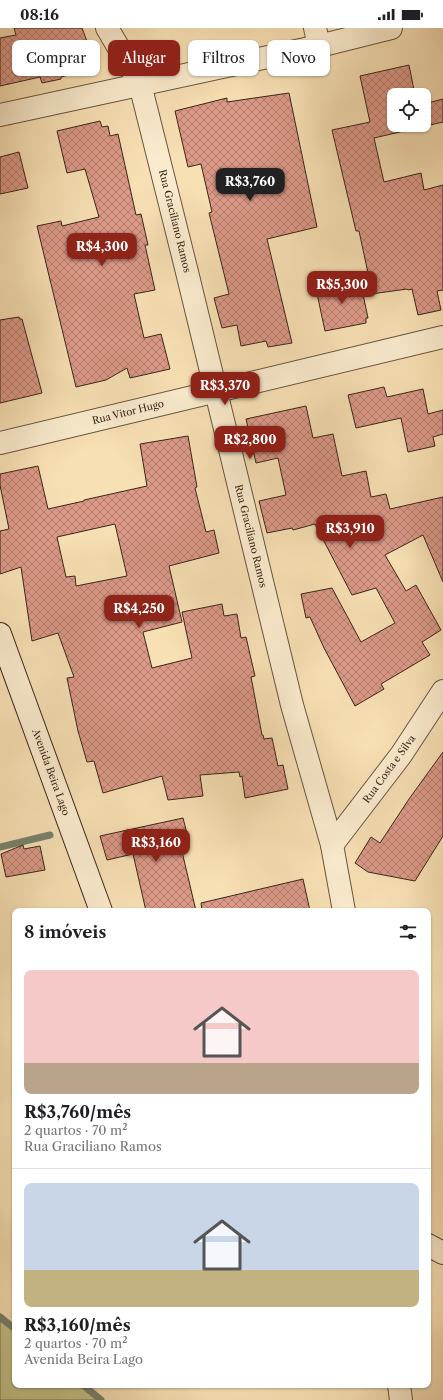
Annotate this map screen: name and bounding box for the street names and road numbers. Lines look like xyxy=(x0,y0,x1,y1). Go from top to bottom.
street label: Rua Graciliano Ramos xyxy=(156,168,194,274)
street label: Rua Vitor Hugo xyxy=(91,397,165,427)
street label: Rua Graciliano Ramos xyxy=(232,483,270,589)
street label: Avenida Beira Lago xyxy=(29,726,73,817)
street label: Rua Costa e Silva xyxy=(360,732,419,806)

